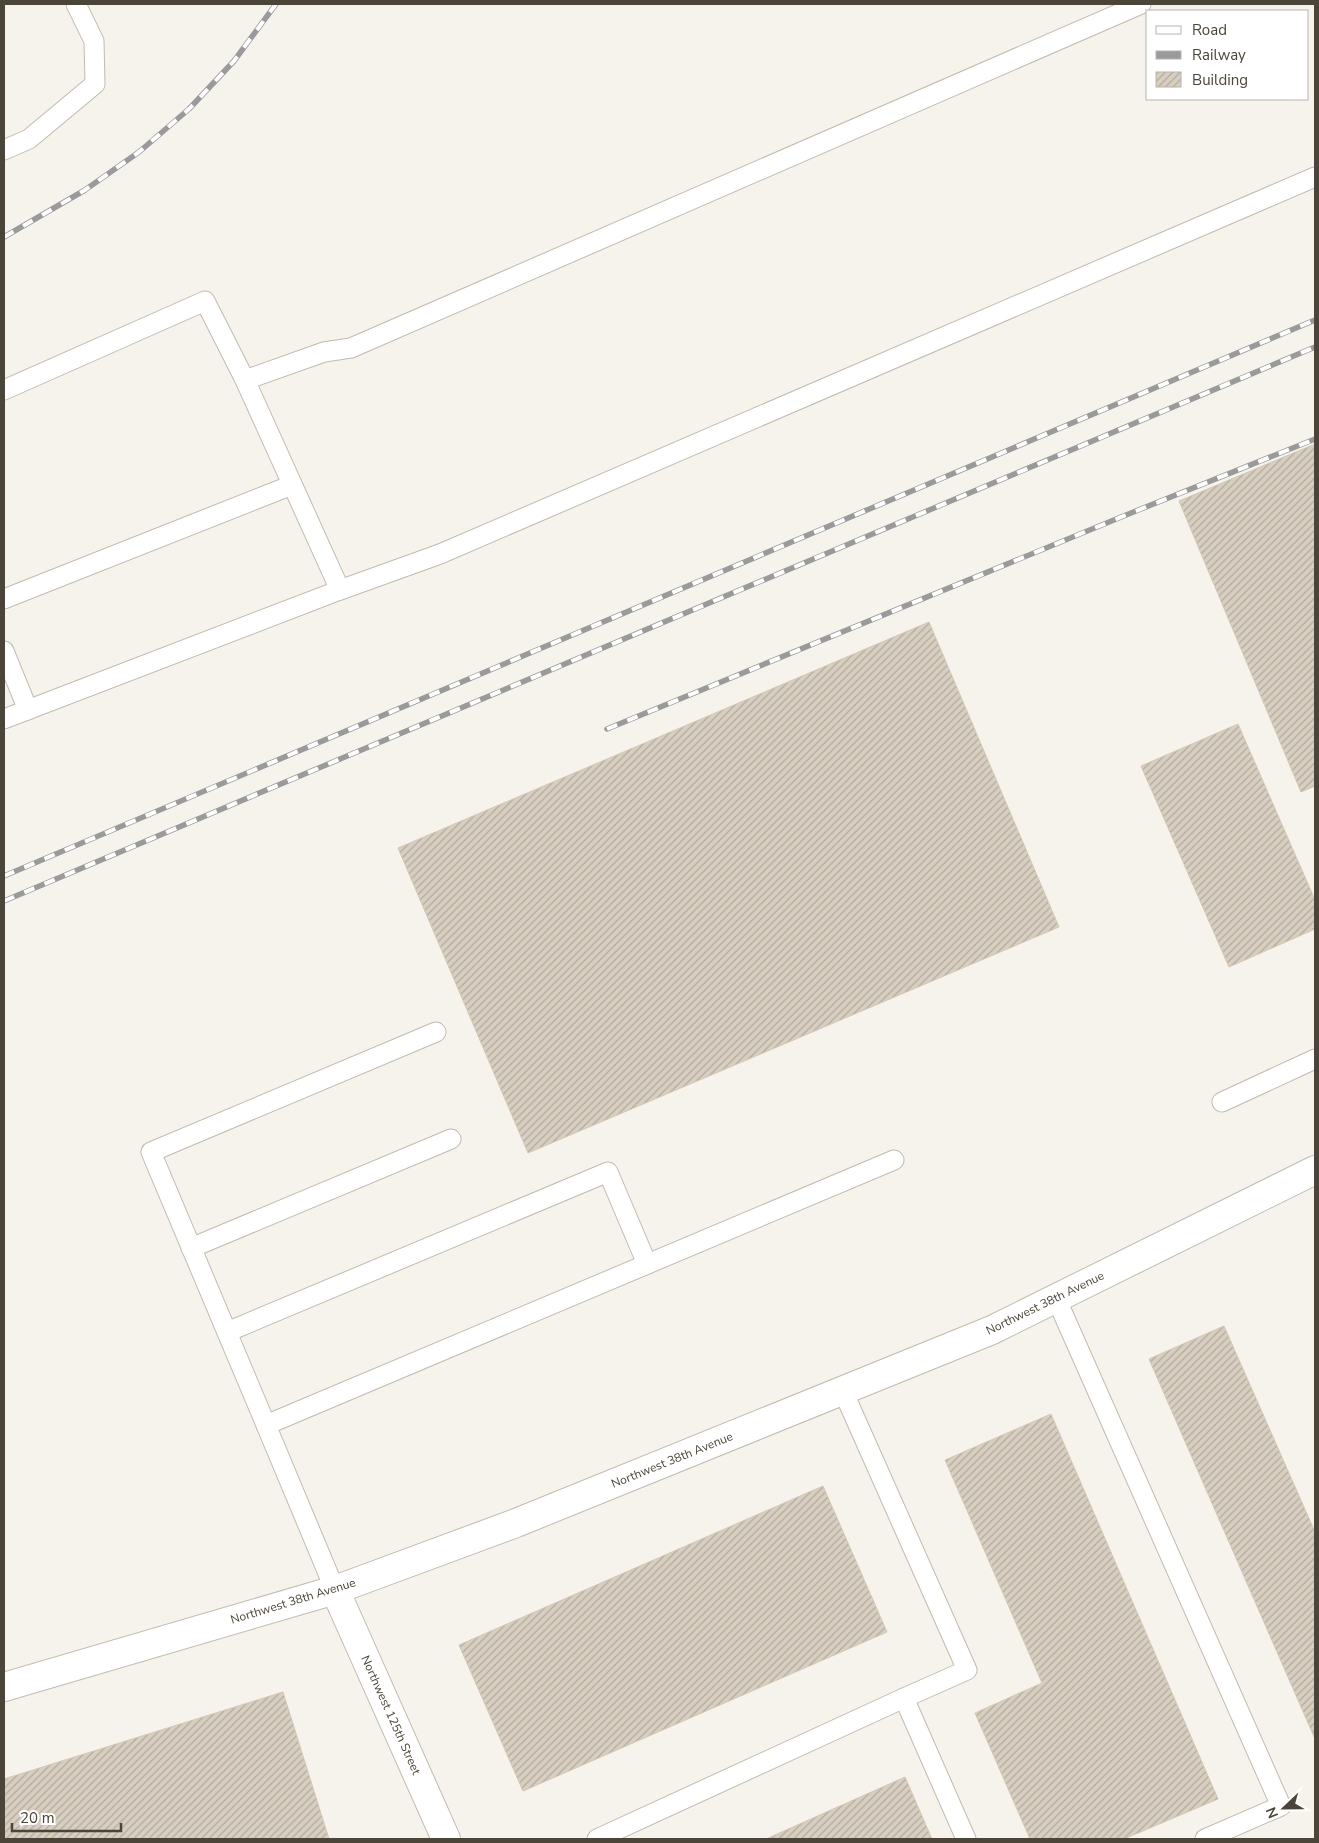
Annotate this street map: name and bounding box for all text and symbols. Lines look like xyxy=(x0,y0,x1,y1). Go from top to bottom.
legend xyxy=(1146,10,1309,100)
text: Road xyxy=(1192,20,1227,40)
text: Railway xyxy=(1192,45,1246,65)
text: Building xyxy=(1192,70,1248,90)
street label: Northwest 38th Avenue xyxy=(983,1267,1107,1339)
street label: Northwest 38th Avenue xyxy=(609,1428,735,1492)
street label: Northwest 38th Avenue xyxy=(229,1574,357,1628)
street label: Northwest 125th Street xyxy=(357,1653,425,1778)
north arrow xyxy=(1259,1783,1309,1833)
scale bar xyxy=(12,1800,121,1832)
text: N xyxy=(1262,1804,1283,1821)
text: 20 m xyxy=(20,1808,55,1828)

